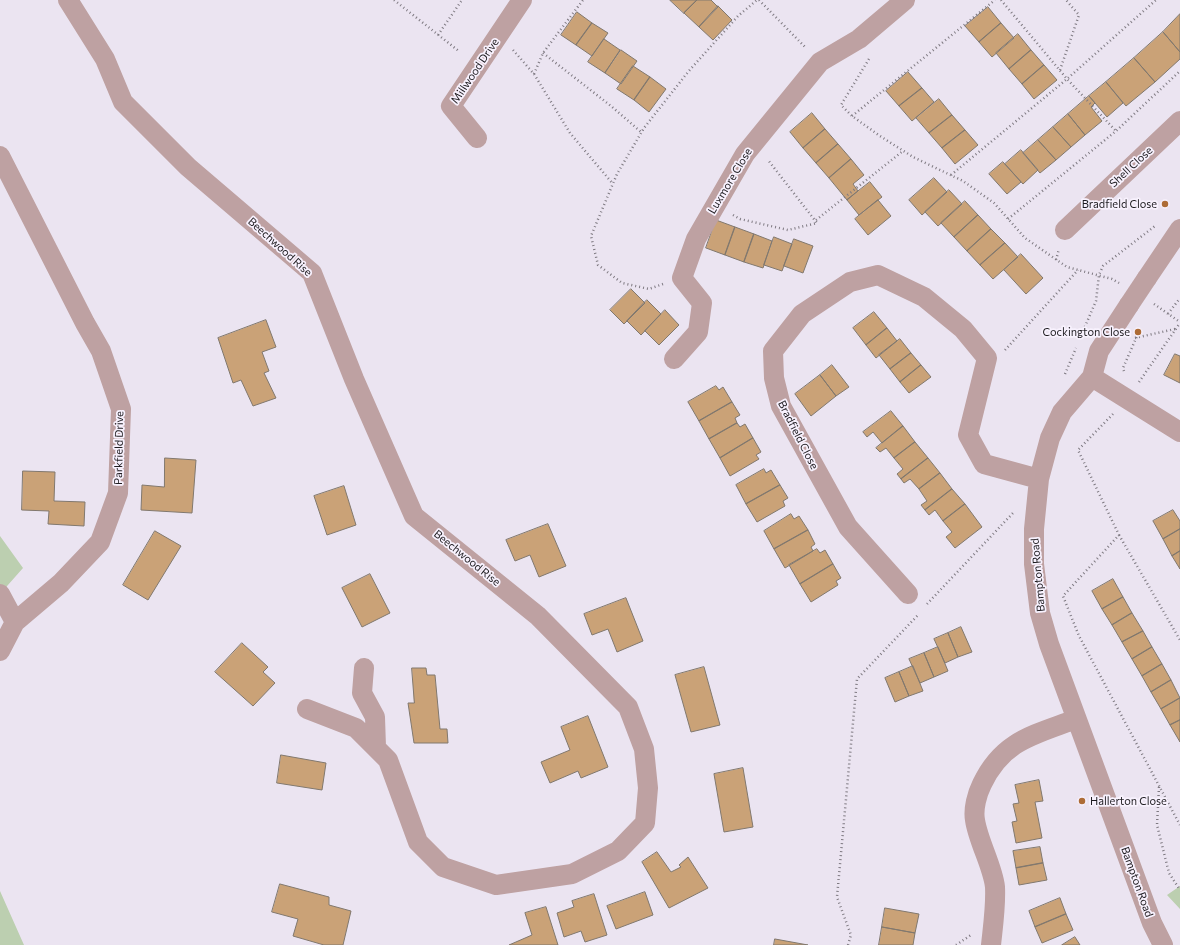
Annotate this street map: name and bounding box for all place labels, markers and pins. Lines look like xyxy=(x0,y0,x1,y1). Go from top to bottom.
place label: Bradfield Close xyxy=(1082,197,1157,211)
marker: Bradfield Close xyxy=(1160,199,1170,209)
place label: Cockington Close xyxy=(1042,325,1130,339)
marker: Cockington Close xyxy=(1133,327,1143,337)
place label: Hallerton Close xyxy=(1090,794,1167,808)
marker: Hallerton Close xyxy=(1077,796,1087,806)

